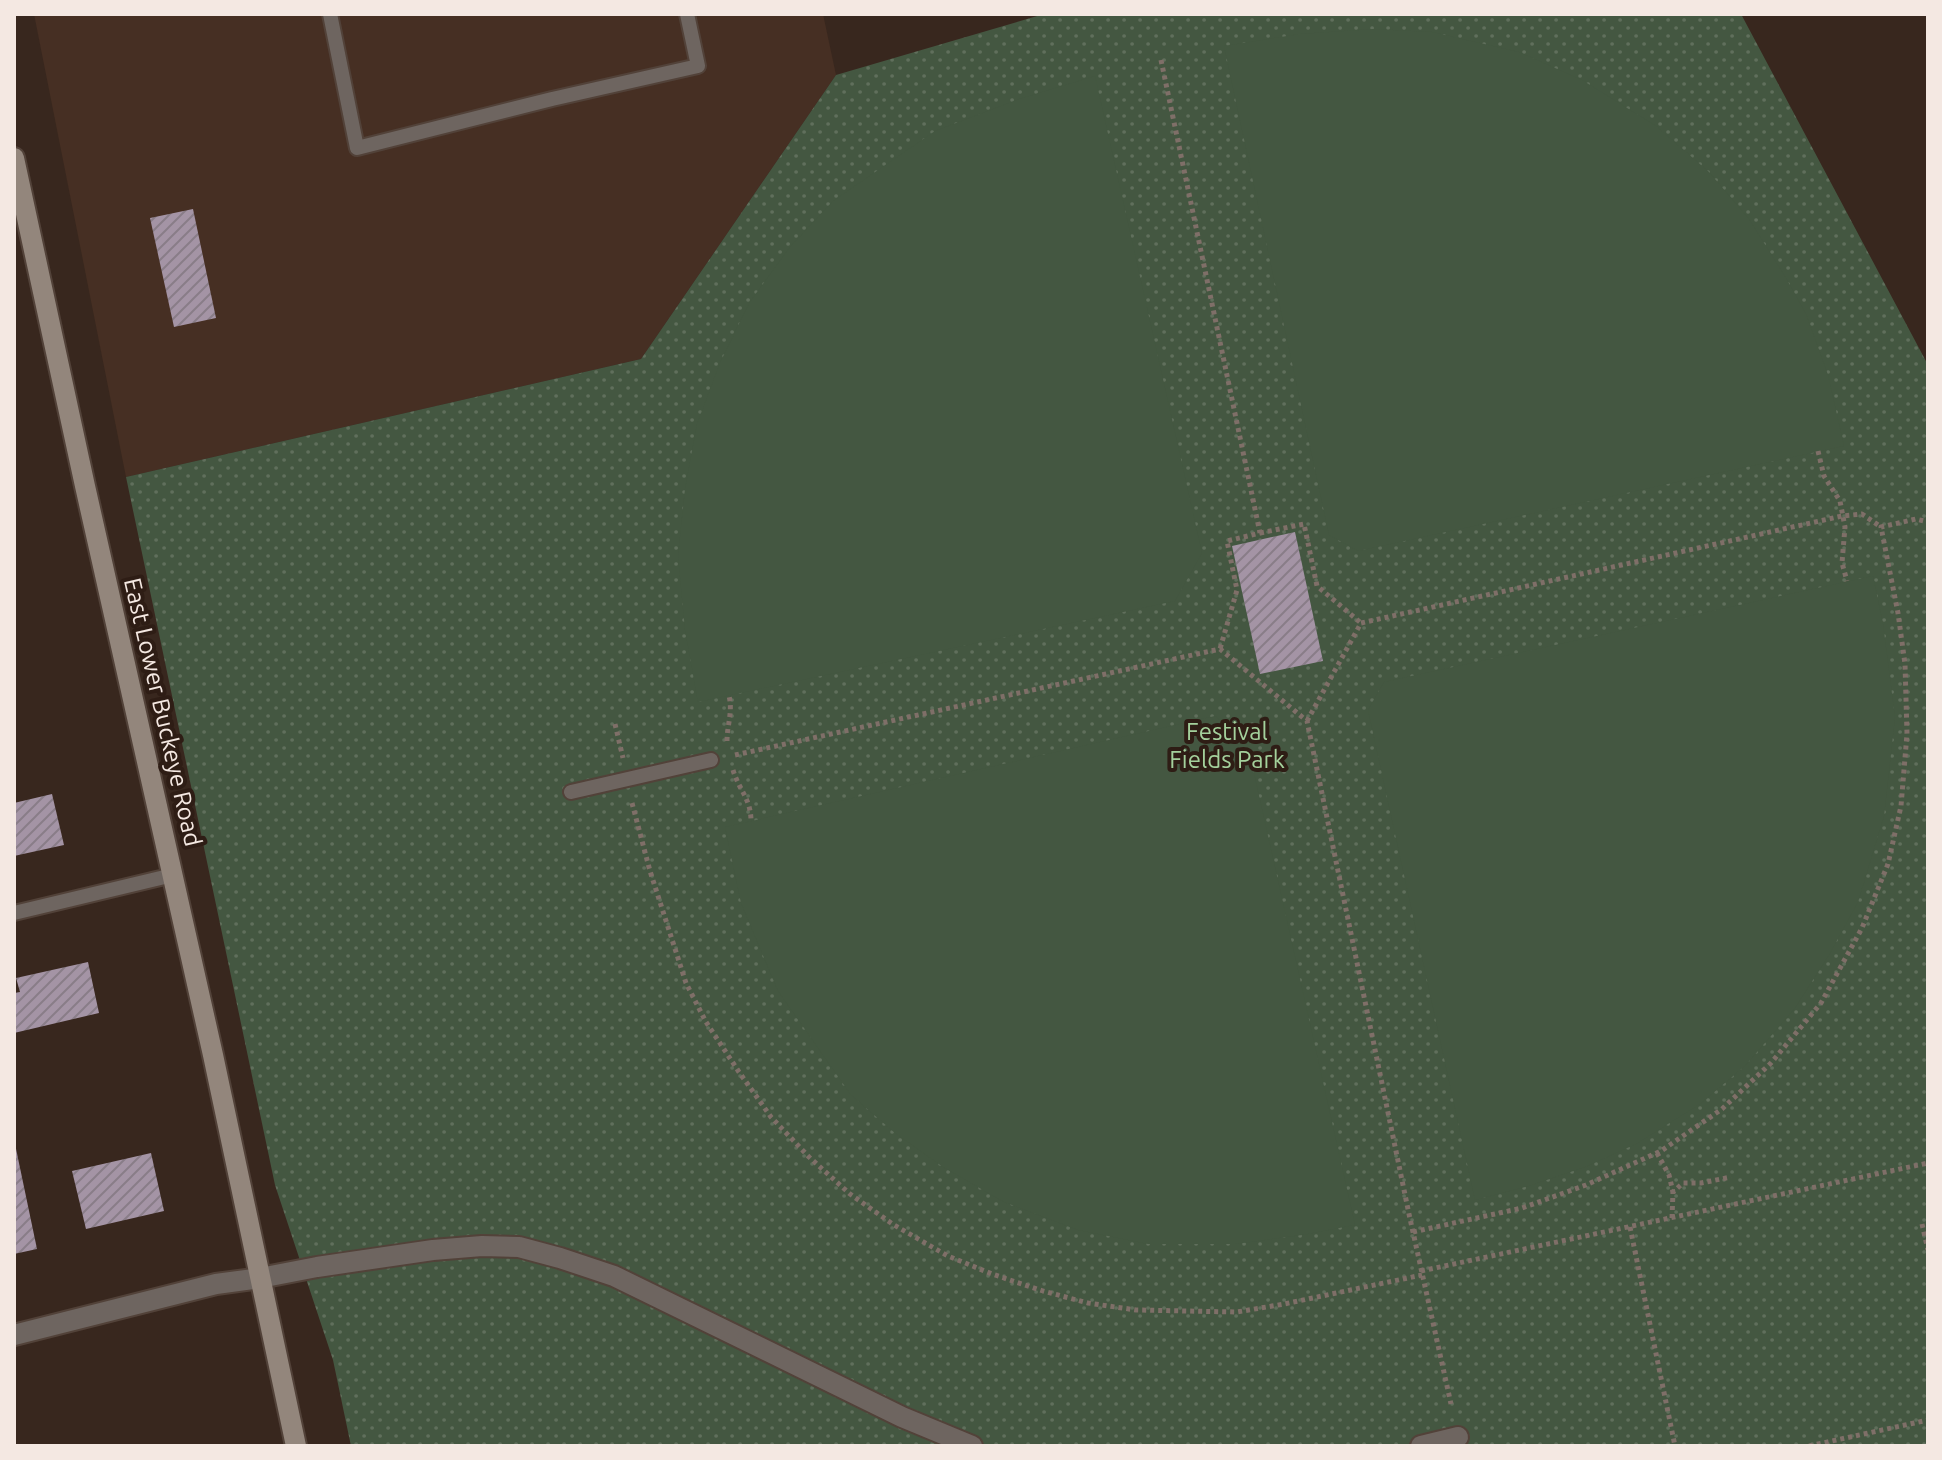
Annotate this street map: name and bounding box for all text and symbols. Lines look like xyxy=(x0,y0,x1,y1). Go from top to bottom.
street label: East Lower Buckeye Road xyxy=(119,575,207,849)
park label: Festival Fields Park xyxy=(1169,718,1285,773)

